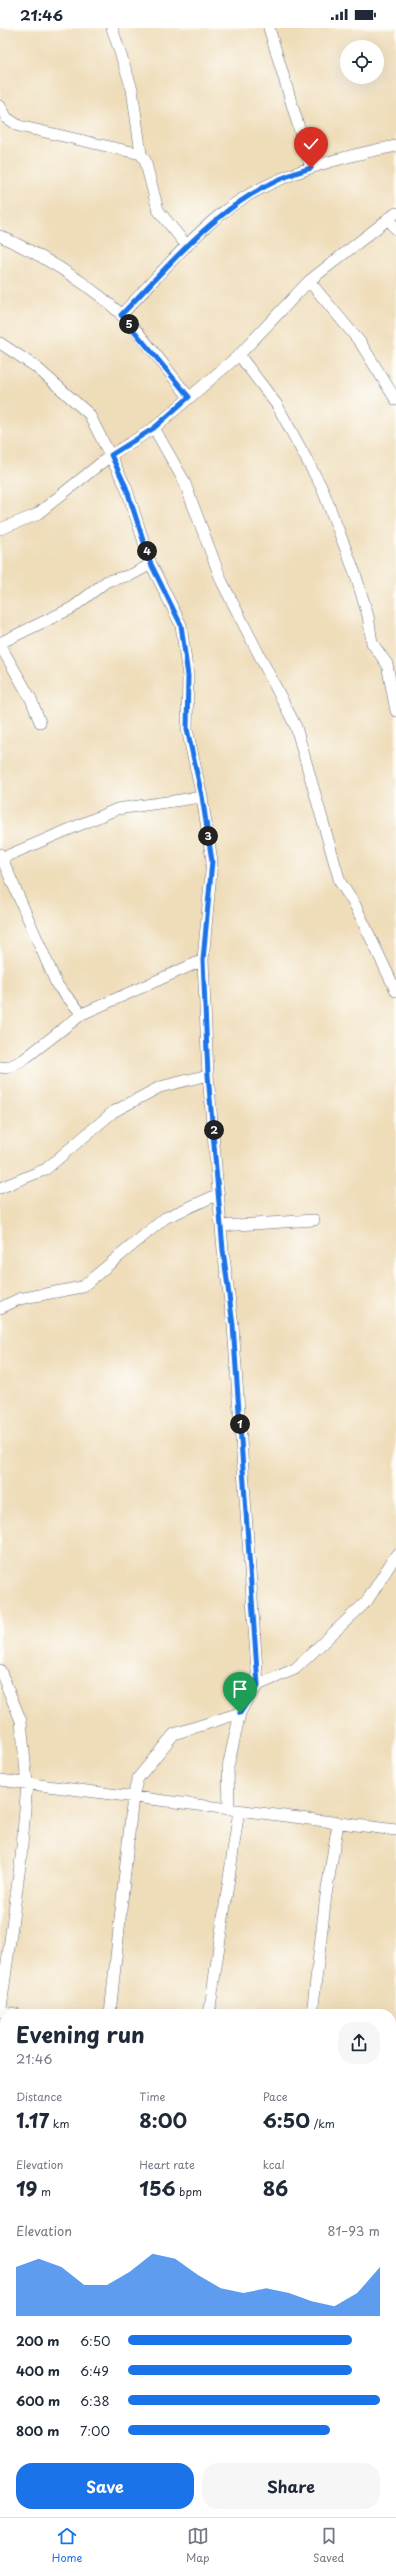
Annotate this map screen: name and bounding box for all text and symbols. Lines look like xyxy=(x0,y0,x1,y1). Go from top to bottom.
text: 21:46 xyxy=(20,3,63,26)
map controls xyxy=(340,40,384,84)
button: locate xyxy=(340,40,384,84)
pin xyxy=(294,127,328,168)
icon: check xyxy=(300,133,322,155)
pin: 5 xyxy=(119,314,139,334)
text: 5 xyxy=(125,315,133,332)
pin: 4 xyxy=(137,541,157,561)
text: 4 xyxy=(143,542,151,559)
pin: 3 xyxy=(198,826,218,846)
text: 3 xyxy=(204,827,212,844)
pin: 2 xyxy=(204,1120,224,1140)
text: 2 xyxy=(210,1121,218,1138)
pin: 1 xyxy=(230,1414,250,1434)
text: 1 xyxy=(237,1415,243,1432)
pin xyxy=(223,1672,257,1713)
icon: arrive xyxy=(229,1678,251,1700)
text: Evening run xyxy=(16,2017,145,2050)
button: share xyxy=(338,2022,380,2064)
text: 21:46 xyxy=(16,2049,52,2068)
text: Distance xyxy=(16,2088,62,2105)
text: Time xyxy=(139,2088,165,2105)
text: Pace xyxy=(263,2088,287,2105)
text: 1.17 xyxy=(16,2105,49,2135)
text: 8:00 xyxy=(139,2105,187,2135)
text: 6:50 xyxy=(263,2105,310,2135)
text: km xyxy=(49,2115,69,2132)
text: /km xyxy=(310,2115,335,2132)
text: Elevation xyxy=(16,2156,63,2173)
text: Heart rate xyxy=(139,2156,195,2173)
text: kcal xyxy=(263,2156,285,2173)
text: 19 xyxy=(16,2173,38,2203)
text: 156 xyxy=(139,2173,176,2203)
text: 86 xyxy=(263,2173,288,2203)
text: m xyxy=(38,2183,51,2200)
text: bpm xyxy=(176,2183,202,2200)
text: Elevation xyxy=(16,2221,72,2240)
text: 81–93 m xyxy=(328,2221,380,2240)
text: 200 m xyxy=(16,2331,60,2350)
text: 6:50 xyxy=(80,2331,111,2350)
text: 400 m xyxy=(16,2361,60,2380)
text: 6:49 xyxy=(80,2361,109,2380)
text: 600 m xyxy=(16,2391,60,2410)
text: 6:38 xyxy=(80,2391,110,2410)
text: 800 m xyxy=(16,2421,59,2440)
text: 7:00 xyxy=(80,2421,110,2440)
button: Save xyxy=(16,2463,194,2509)
button: Share xyxy=(202,2463,380,2509)
tab: Home xyxy=(52,2525,82,2566)
tab: Map xyxy=(186,2525,209,2566)
tab: Saved xyxy=(313,2525,344,2566)

